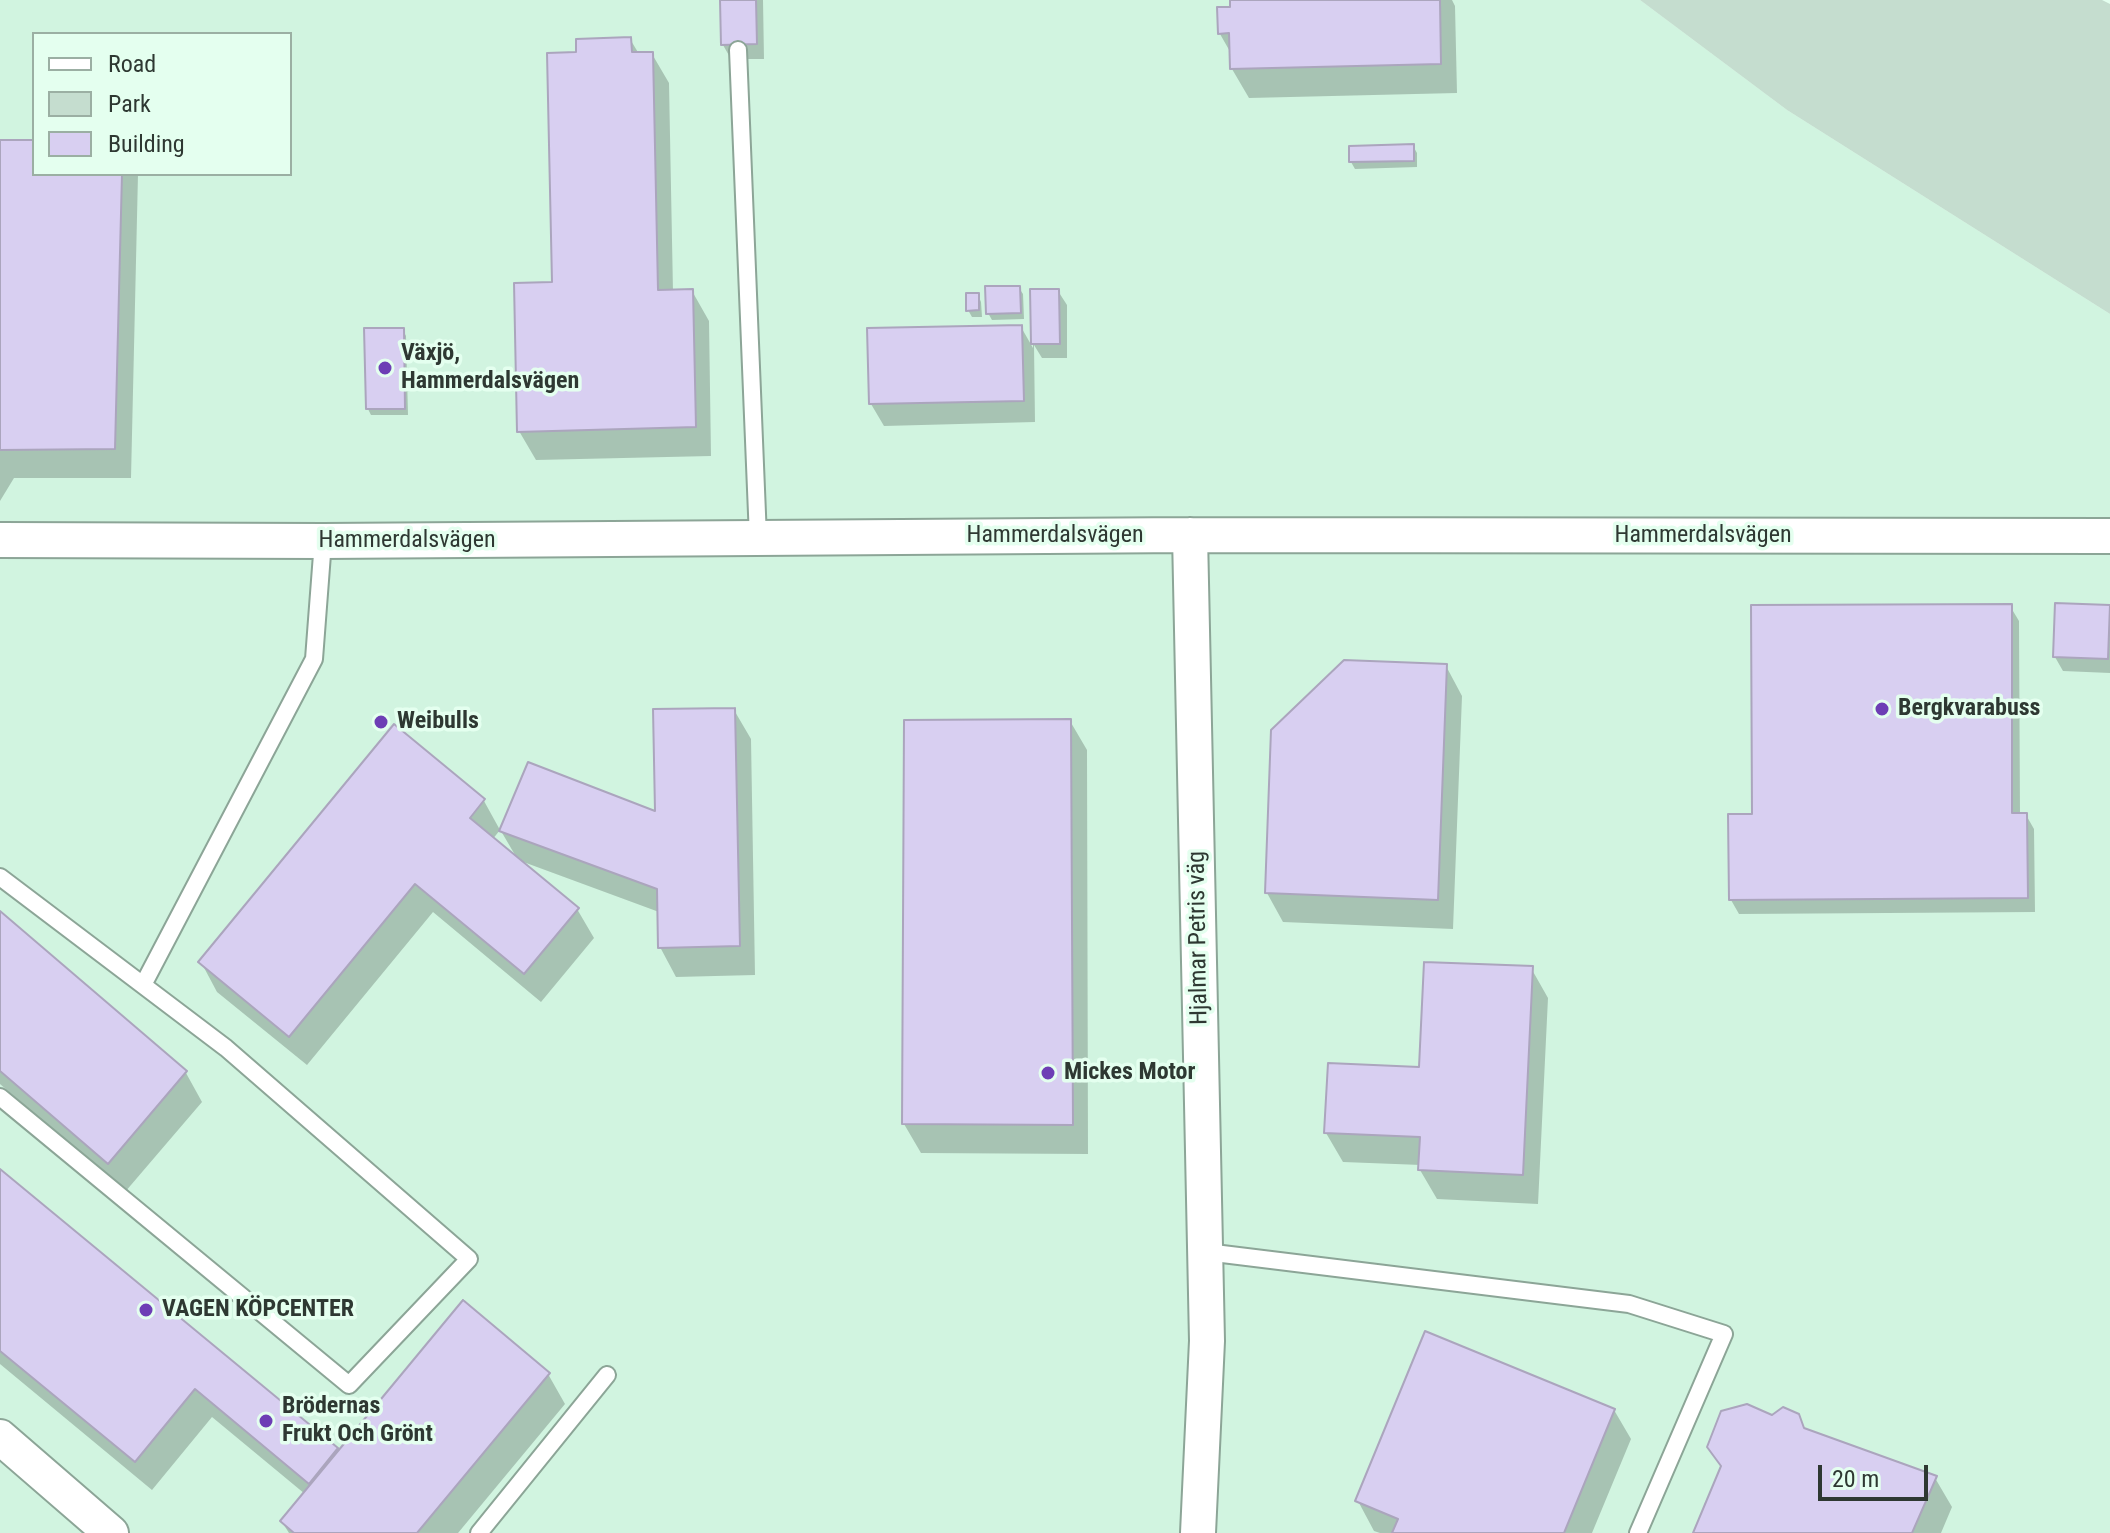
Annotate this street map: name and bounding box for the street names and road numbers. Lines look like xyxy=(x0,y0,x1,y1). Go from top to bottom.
street label: Hammerdalsvägen xyxy=(966,522,1144,550)
street label: Hammerdalsvägen xyxy=(1614,522,1792,550)
street label: Hammerdalsvägen xyxy=(318,527,496,555)
street label: Hjalmar Petris väg xyxy=(1183,851,1215,1025)

